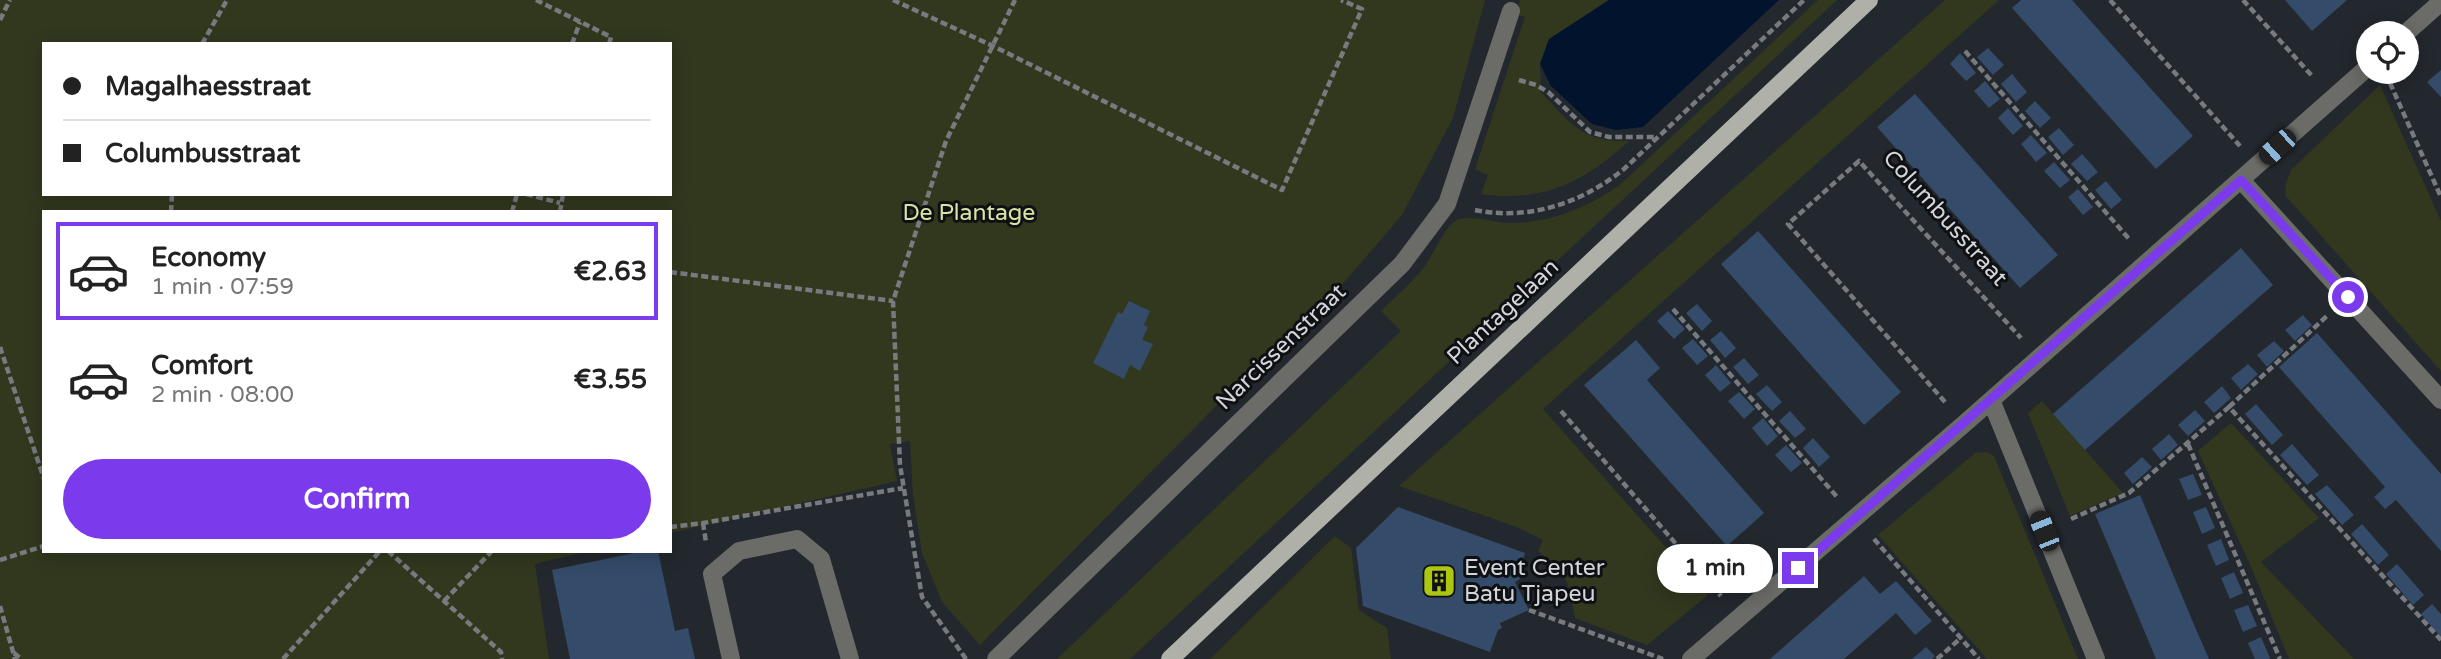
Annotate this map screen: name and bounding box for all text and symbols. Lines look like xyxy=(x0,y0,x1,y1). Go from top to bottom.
map controls xyxy=(2356,21,2419,84)
button: locate xyxy=(2356,21,2419,84)
text: Magalhaesstraat xyxy=(105,71,311,102)
car xyxy=(2255,125,2300,169)
text: Columbusstraat xyxy=(105,138,300,169)
street label: Columbusstraat xyxy=(1877,144,2013,292)
park label: De Plantage xyxy=(903,199,1035,227)
icon: car xyxy=(67,240,130,303)
text: Economy xyxy=(151,242,266,273)
street label: Plantagelaan xyxy=(1441,253,1565,371)
text: €2.63 xyxy=(574,256,647,287)
text: 1 min · 07:59 xyxy=(151,273,294,301)
street label: Narcissenstraat xyxy=(1210,278,1352,416)
route start xyxy=(2332,281,2364,313)
icon: car xyxy=(67,348,130,411)
text: Comfort xyxy=(151,350,253,381)
text: €3.55 xyxy=(574,364,647,395)
text: 2 min · 08:00 xyxy=(151,381,294,409)
button: Confirm xyxy=(63,459,651,539)
car xyxy=(2027,508,2062,554)
callout: 1 min xyxy=(1658,544,1773,592)
route end xyxy=(1782,552,1814,584)
place label: Event Center Batu Tjapeu xyxy=(1464,554,1605,608)
text: 1 min xyxy=(1684,554,1746,582)
building icon: Event Center Batu Tjapeu xyxy=(1420,562,1458,600)

